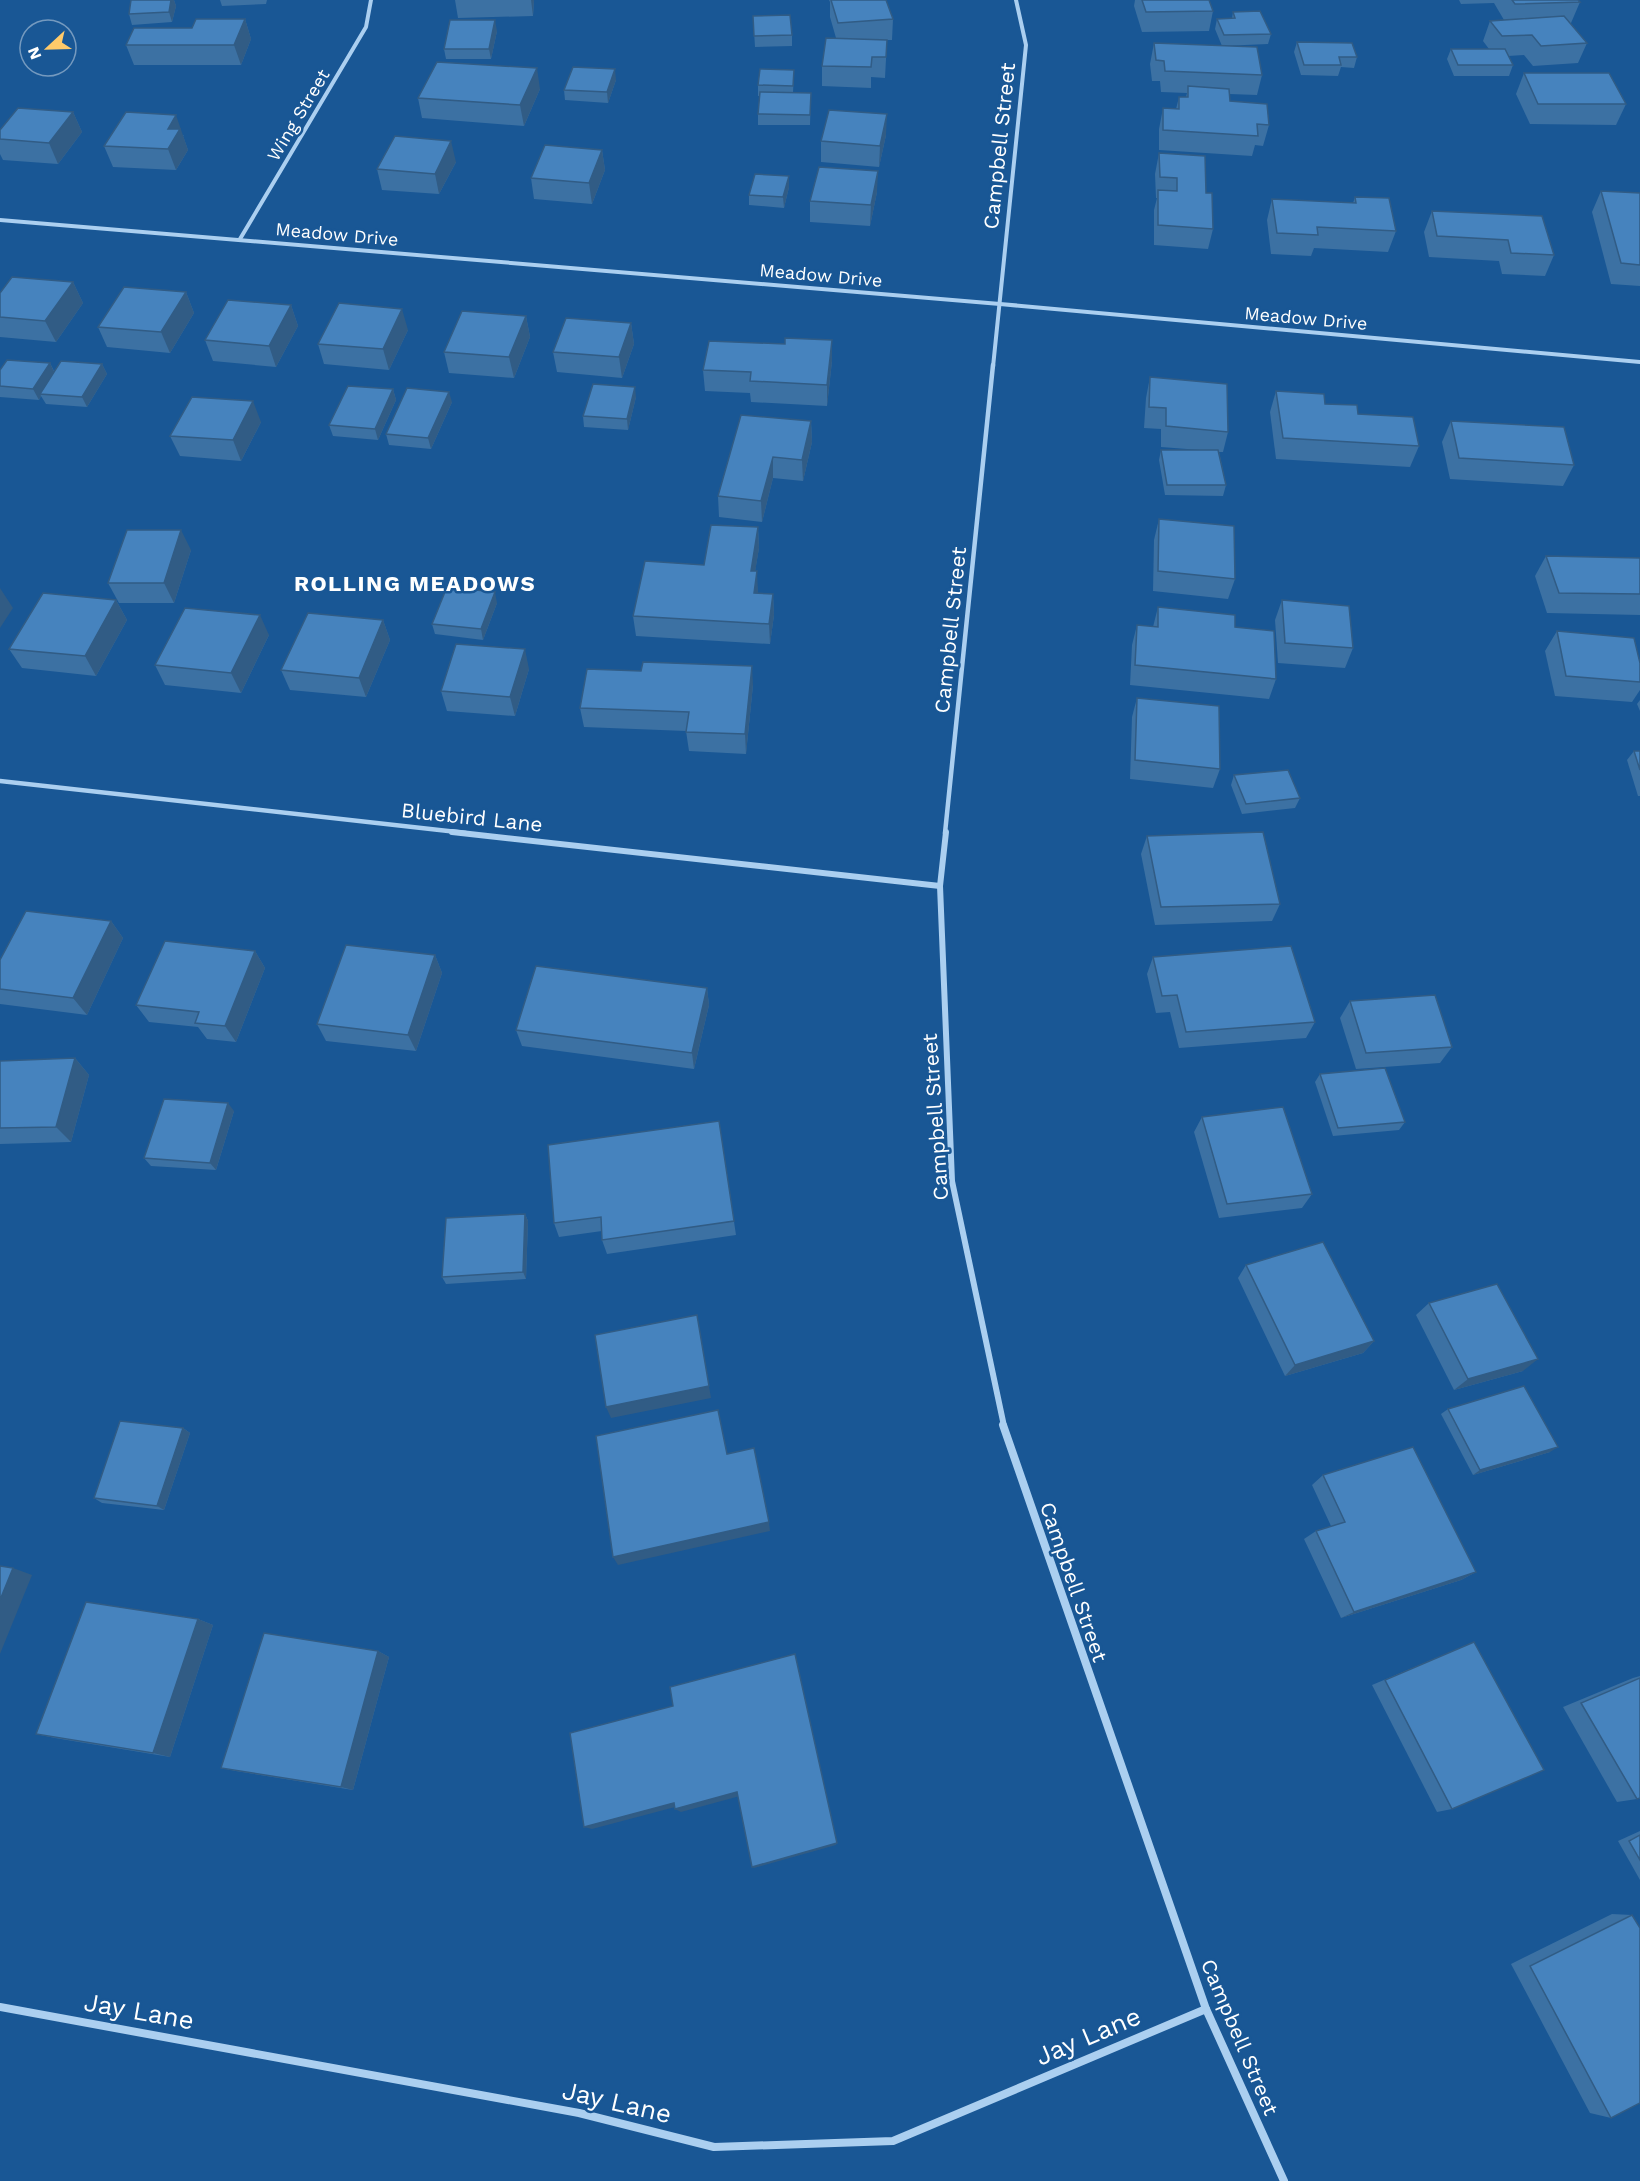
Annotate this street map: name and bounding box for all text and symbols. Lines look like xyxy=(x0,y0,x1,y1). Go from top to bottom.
north arrow xyxy=(18,18,78,78)
text: N xyxy=(24,44,46,62)
street label: Campbell Street xyxy=(978,61,1020,230)
street label: Wing Street xyxy=(262,65,334,165)
street label: Meadow Drive xyxy=(275,218,399,250)
street label: Meadow Drive xyxy=(759,259,883,291)
street label: Meadow Drive xyxy=(1244,302,1368,334)
street label: Campbell Street xyxy=(929,545,971,714)
district label: ROLLING MEADOWS xyxy=(294,571,536,596)
street label: Bluebird Lane xyxy=(400,797,544,837)
street label: Campbell Street xyxy=(917,1033,953,1201)
street label: Campbell Street xyxy=(1035,1499,1113,1665)
street label: Campbell Street xyxy=(1196,1955,1284,2119)
street label: Jay Lane xyxy=(82,1987,196,2035)
street label: Jay Lane xyxy=(1031,2000,1145,2072)
street label: Jay Lane xyxy=(559,2075,675,2129)

